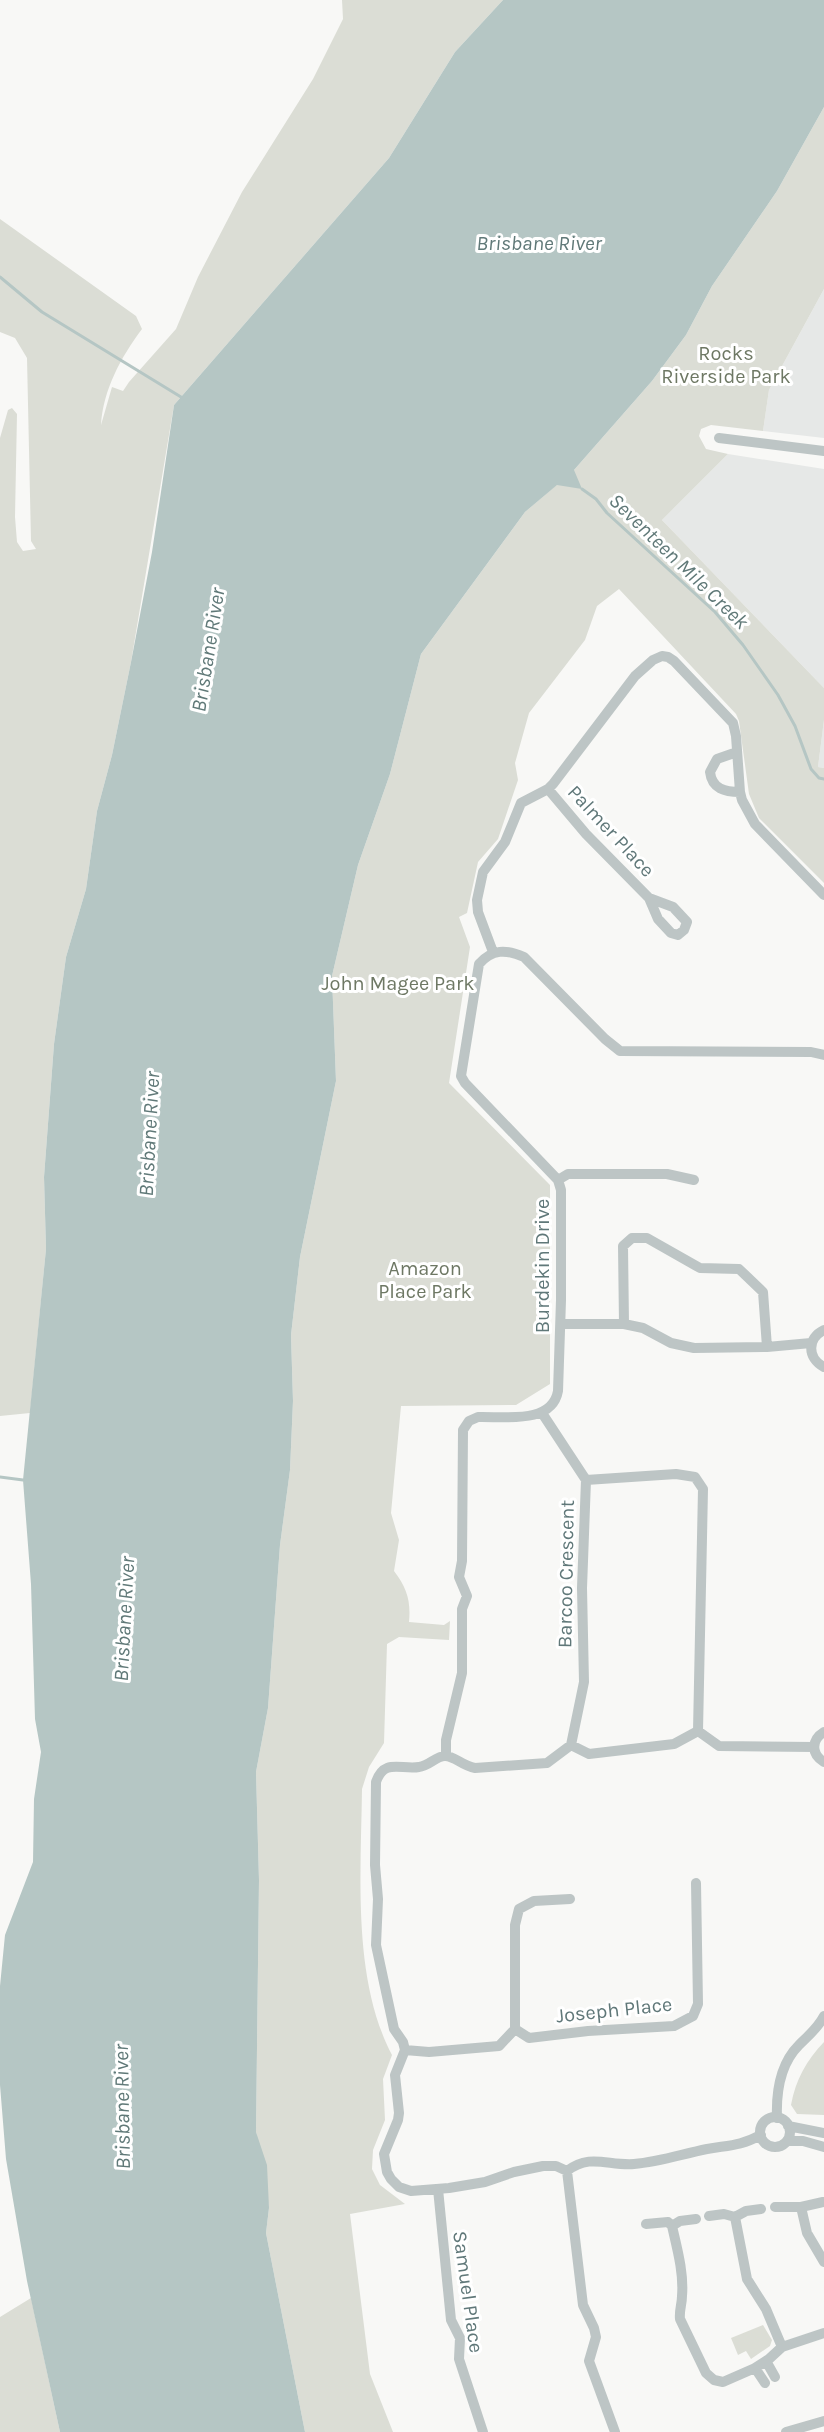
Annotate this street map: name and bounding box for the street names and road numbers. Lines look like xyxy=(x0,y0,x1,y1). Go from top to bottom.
street label: Palmer Place xyxy=(563,780,659,882)
street label: Burdekin Drive xyxy=(531,1199,554,1333)
street label: Barcoo Crescent xyxy=(553,1499,579,1648)
street label: Joseph Place xyxy=(555,1992,673,2028)
street label: Samuel Place xyxy=(448,2230,488,2354)

